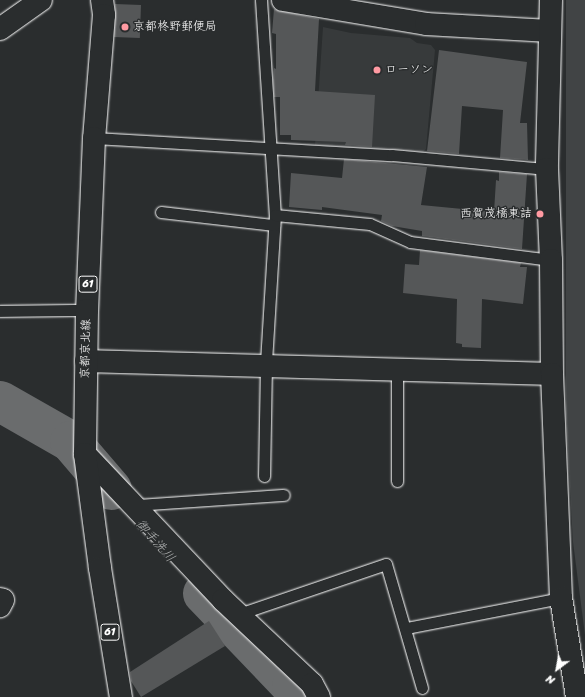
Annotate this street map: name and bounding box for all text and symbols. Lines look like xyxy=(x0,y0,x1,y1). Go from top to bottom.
place label: 京都柊野郵便局 xyxy=(133,20,217,34)
marker: 京都柊野郵便局 xyxy=(120,22,130,32)
place label: ローソン xyxy=(385,63,433,77)
marker: ローソン xyxy=(372,65,382,75)
place label: 西賀茂橋東詰 xyxy=(460,207,532,221)
marker: 西賀茂橋東詰 xyxy=(535,209,545,219)
road number: 61 xyxy=(78,275,98,293)
street label: 京都京北線 xyxy=(78,319,94,379)
water label: 御手洗川 xyxy=(132,516,178,566)
road number: 61 xyxy=(100,623,120,641)
north arrow xyxy=(537,649,577,689)
text: N xyxy=(542,670,559,690)

